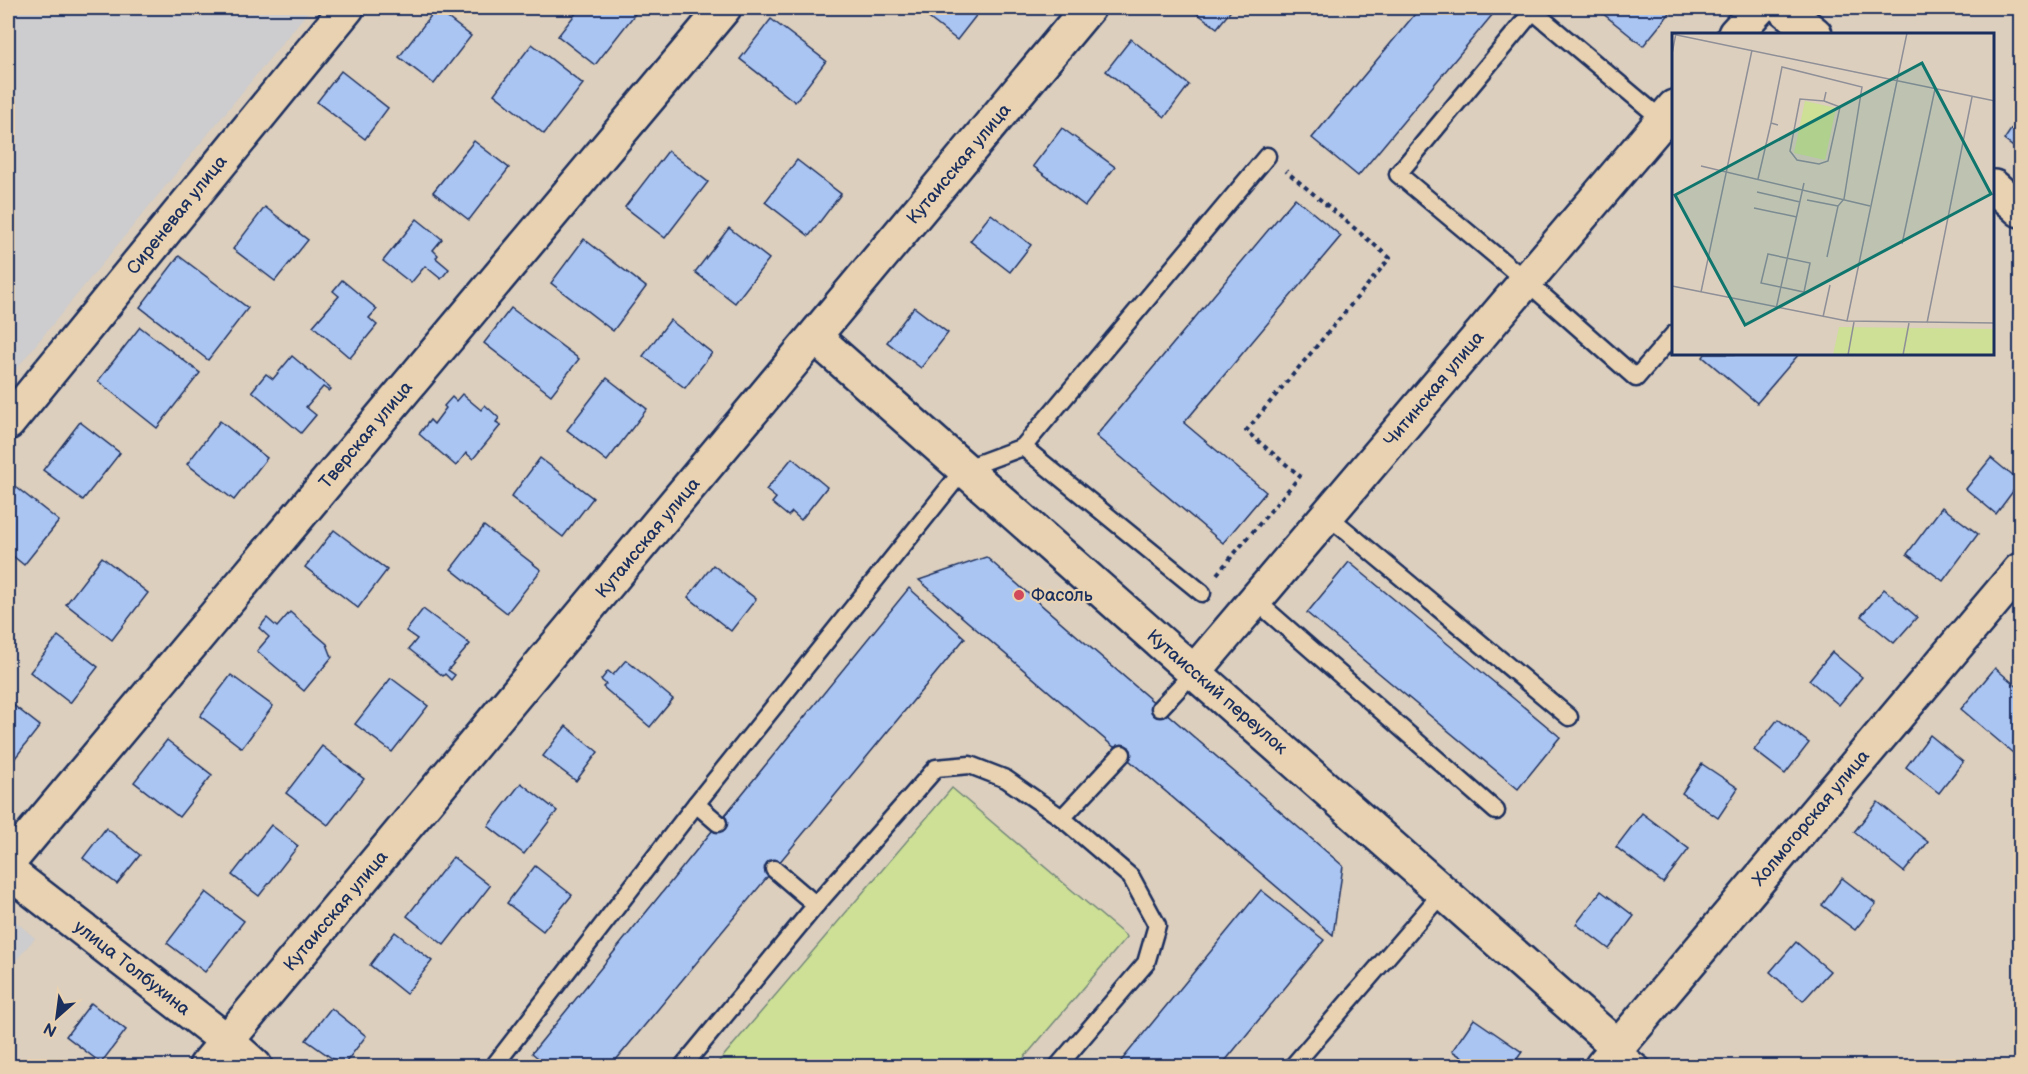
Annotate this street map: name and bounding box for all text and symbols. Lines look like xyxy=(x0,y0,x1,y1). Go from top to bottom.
inset map xyxy=(1672,33,1995,356)
street label: Кутаисская улица xyxy=(902,99,1016,229)
street label: Сиреневая улица xyxy=(122,151,232,279)
street label: Читинская улица xyxy=(1380,327,1489,451)
street label: Тверская улица xyxy=(315,377,417,493)
street label: Кутаисская улица xyxy=(591,473,705,603)
place label: Фасоль xyxy=(1031,585,1093,606)
marker: Фасоль xyxy=(1012,588,1026,602)
street label: Кутаисский переулок xyxy=(1143,625,1292,759)
street label: Холмогорская улица xyxy=(1748,745,1874,890)
street label: Кутаисская улица xyxy=(279,846,393,976)
street label: улица Толбухина xyxy=(70,916,195,1020)
north arrow xyxy=(27,987,87,1047)
text: N xyxy=(41,1018,60,1040)

